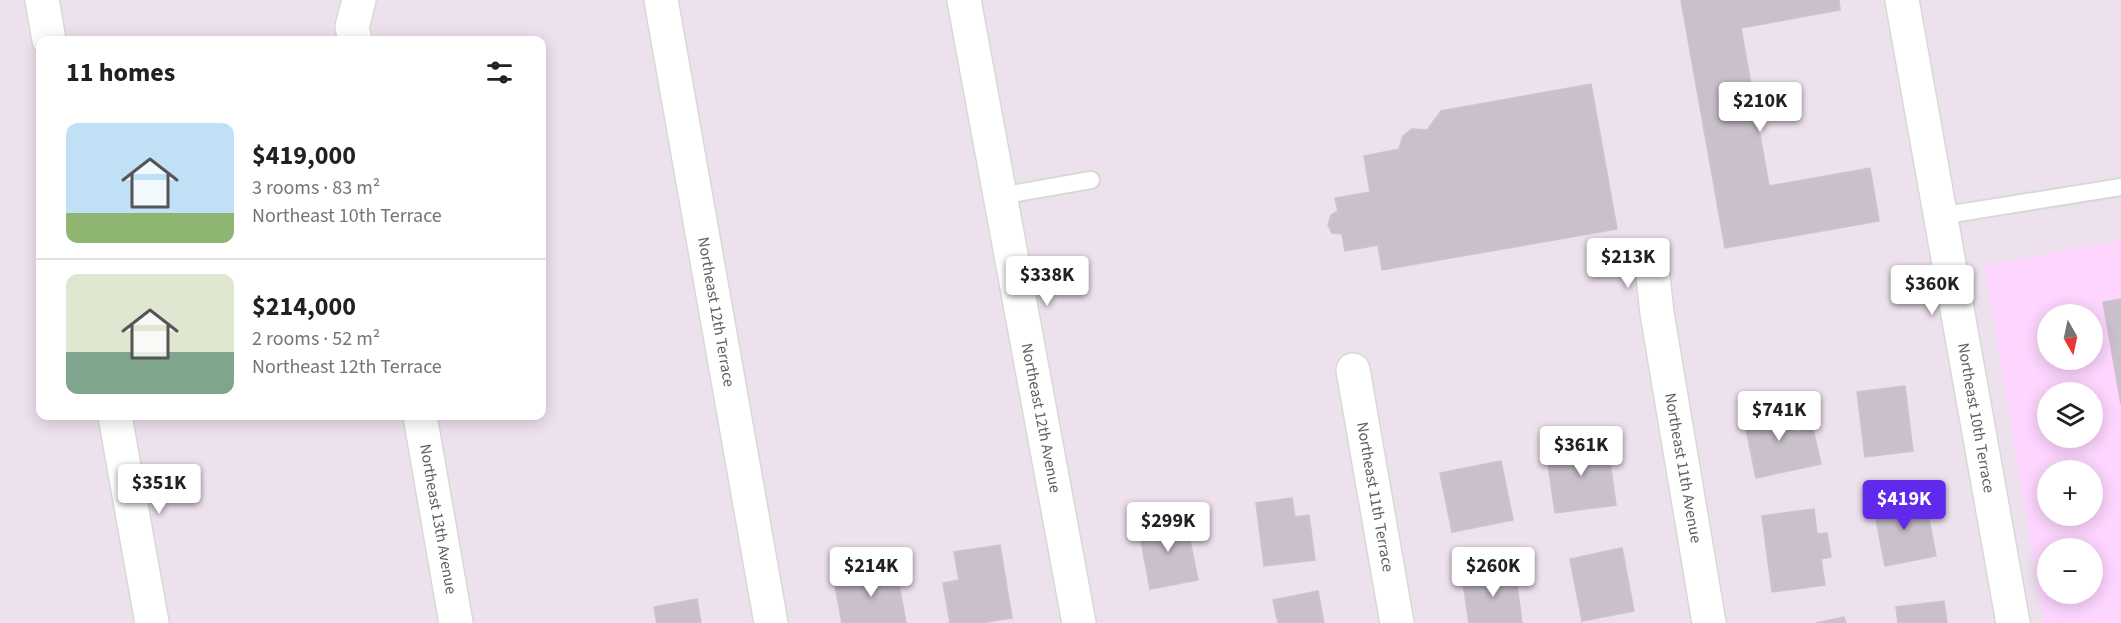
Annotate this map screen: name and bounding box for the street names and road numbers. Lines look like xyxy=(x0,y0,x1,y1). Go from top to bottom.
street label: Northeast 12th Terrace xyxy=(692,235,740,389)
street label: Northeast 12th Avenue xyxy=(1016,341,1066,495)
street label: Northeast 10th Terrace xyxy=(1952,341,2000,495)
street label: Northeast 11th Avenue xyxy=(1659,391,1707,545)
street label: Northeast 11th Terrace xyxy=(1351,420,1399,574)
street label: Northeast 13th Avenue xyxy=(414,442,462,596)

